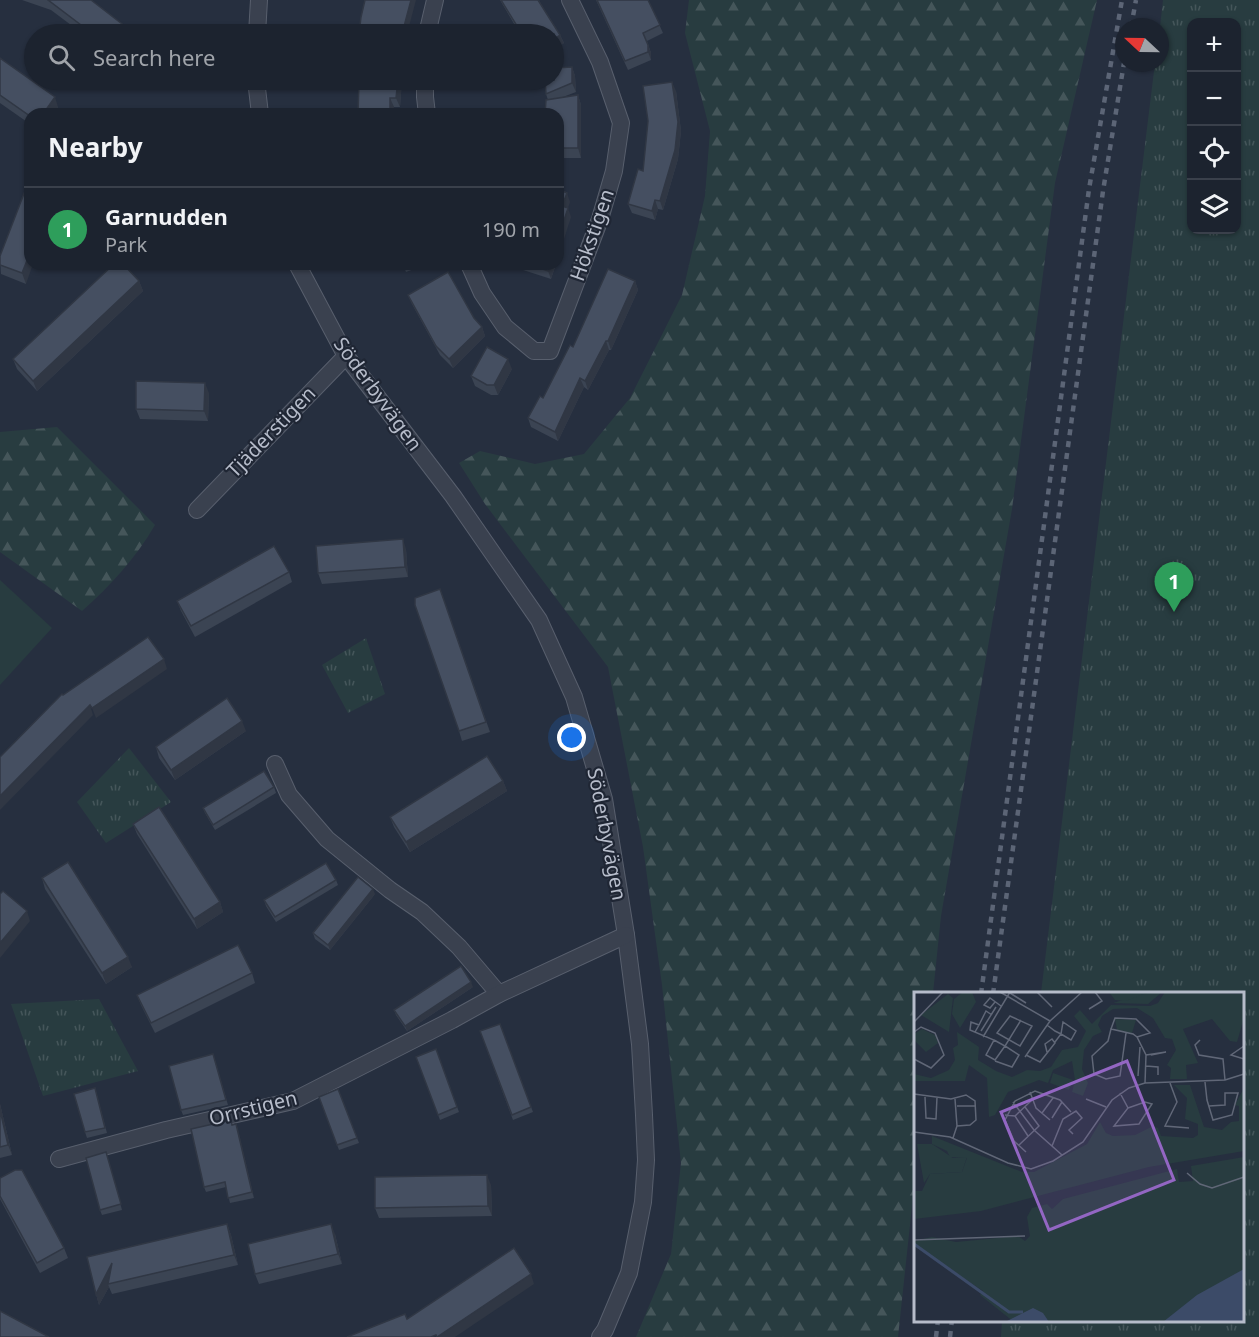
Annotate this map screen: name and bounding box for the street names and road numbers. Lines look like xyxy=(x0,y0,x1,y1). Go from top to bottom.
street label: Hökstigen xyxy=(563,185,620,284)
street label: Söderbyvägen xyxy=(328,331,429,456)
street label: Tjäderstigen xyxy=(220,380,321,483)
street label: Söderbyvägen xyxy=(581,765,634,902)
street label: Orrstigen xyxy=(206,1084,300,1132)

